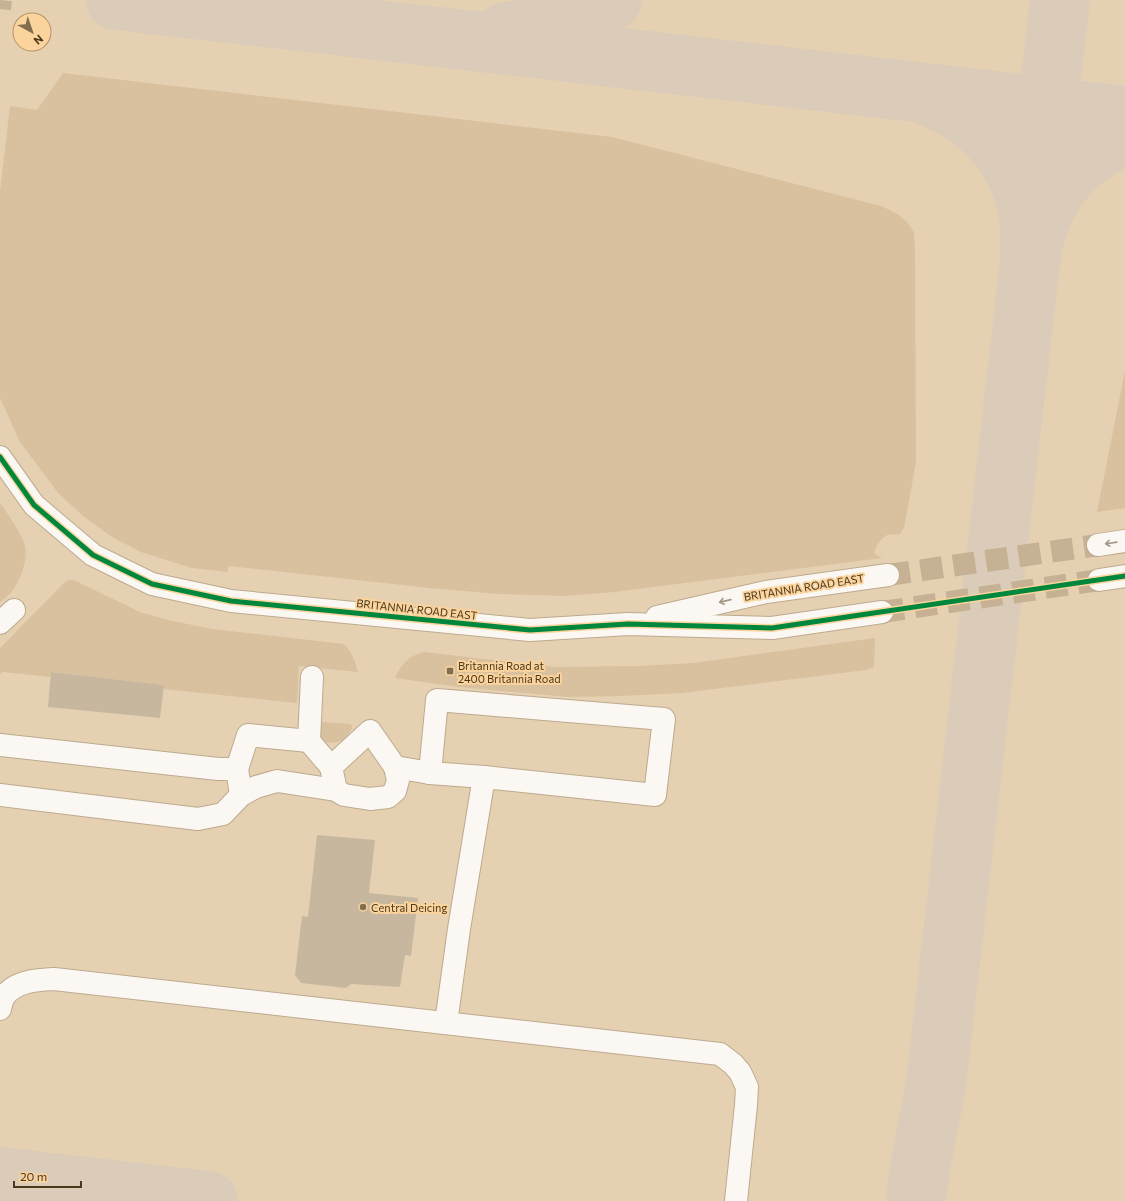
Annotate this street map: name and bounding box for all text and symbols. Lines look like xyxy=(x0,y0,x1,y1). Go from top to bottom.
north arrow xyxy=(12,12,52,52)
text: N xyxy=(31,32,46,48)
one-way arrow xyxy=(1105,539,1118,547)
street label: BRITANNIA ROAD EAST xyxy=(743,571,865,603)
street label: BRITANNIA ROAD EAST xyxy=(356,596,478,622)
one-way arrow xyxy=(719,598,732,606)
place label: Britannia Road at 2400 Britannia Road xyxy=(458,659,561,685)
marker: Britannia Road at 2400 Britannia Road xyxy=(445,666,455,676)
place label: Central Deicing xyxy=(371,901,447,914)
marker: Central Deicing xyxy=(358,902,368,912)
scale bar xyxy=(14,1163,81,1189)
text: 20 m xyxy=(20,1169,47,1183)

